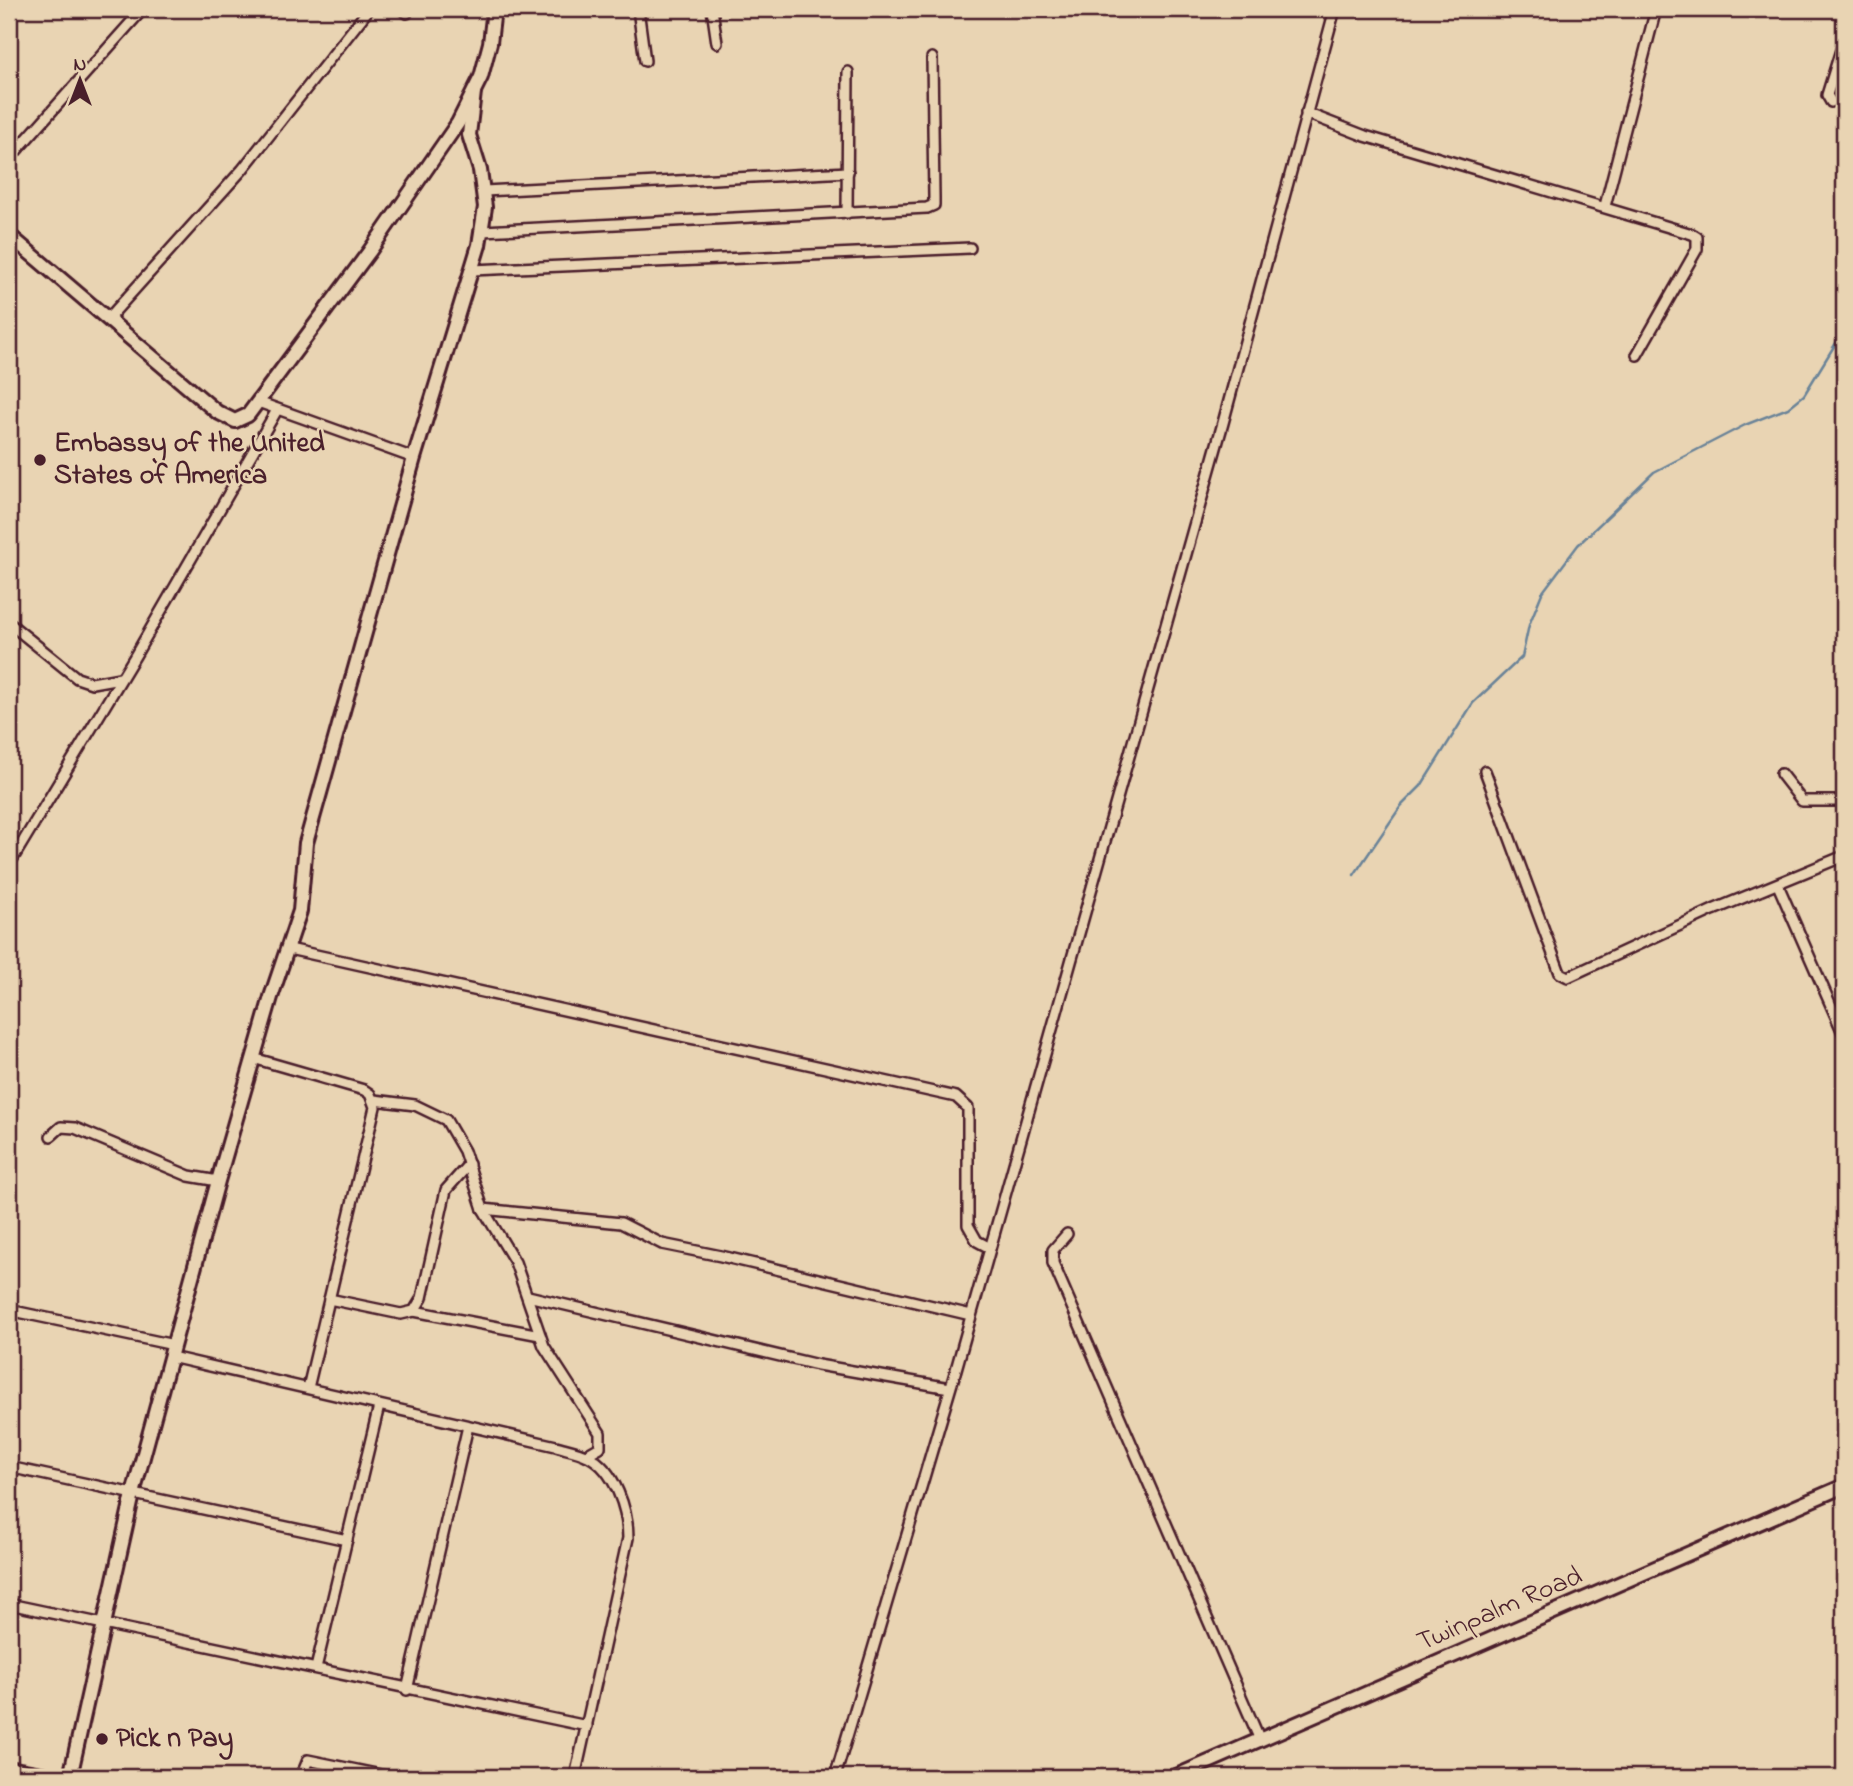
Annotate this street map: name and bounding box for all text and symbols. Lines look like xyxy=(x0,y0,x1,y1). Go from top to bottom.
north arrow xyxy=(46,46,116,116)
text: N xyxy=(74,52,87,79)
place label: Embassy of the United States of America xyxy=(54,424,325,497)
marker: Embassy of the United States of America xyxy=(32,452,48,468)
street label: Twinpalm Road xyxy=(1411,1557,1589,1663)
place label: Pick n Pay xyxy=(116,1719,233,1760)
marker: Pick n Pay xyxy=(94,1731,110,1747)

